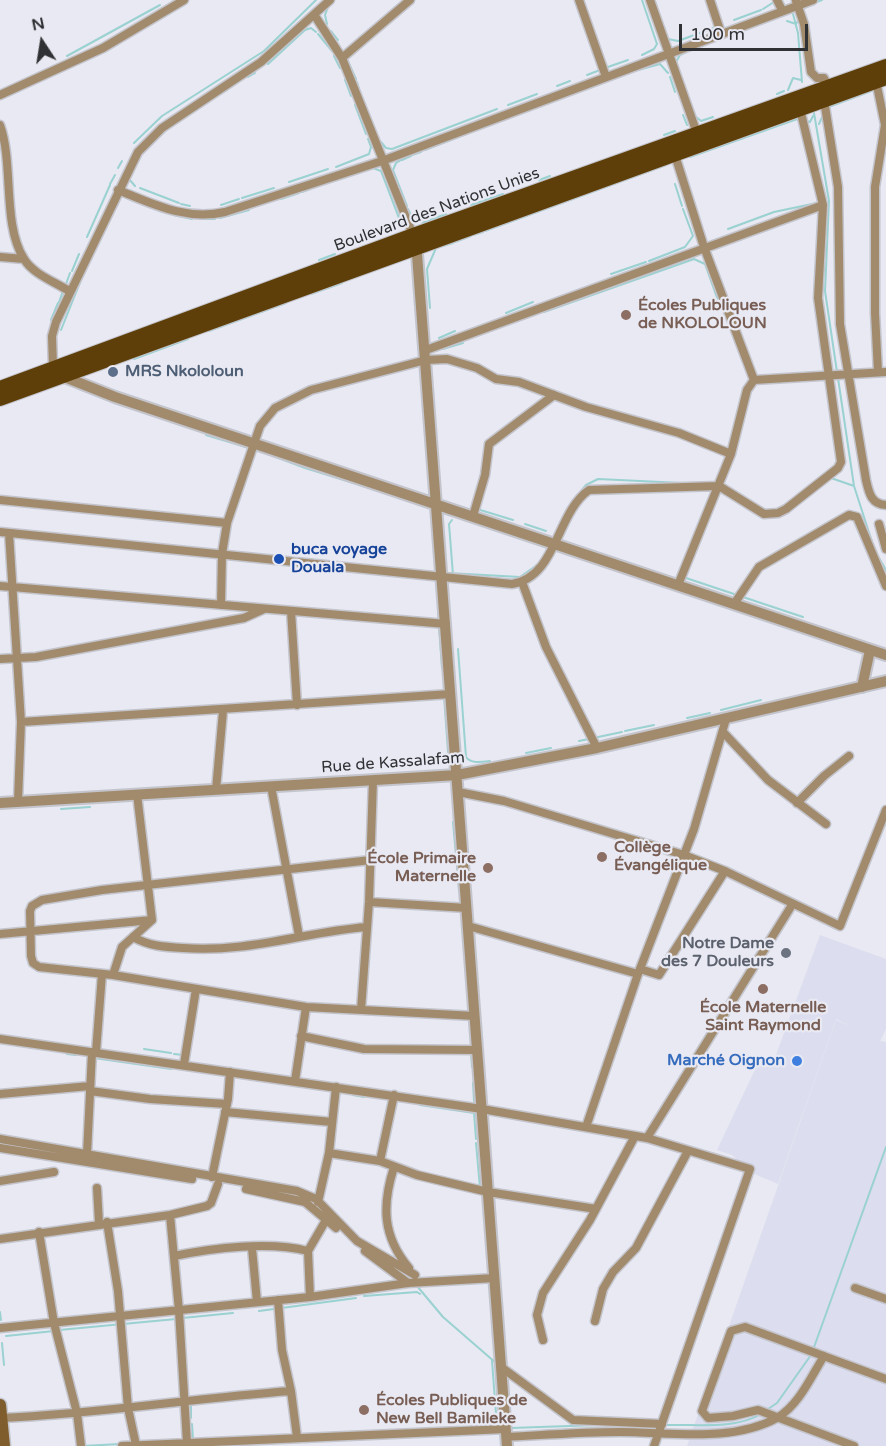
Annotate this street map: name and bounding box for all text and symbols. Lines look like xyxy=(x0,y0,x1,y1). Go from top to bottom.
north arrow xyxy=(12,12,72,72)
scale bar xyxy=(682,12,811,50)
text: N xyxy=(30,13,47,36)
text: 100 m xyxy=(690,23,745,45)
street label: Boulevard des Nations Unies xyxy=(332,164,542,256)
place label: Écoles Publiques de NKOLOLOUN xyxy=(638,296,767,334)
marker: Écoles Publiques de NKOLOLOUN xyxy=(619,308,633,322)
place label: MRS Nkololoun xyxy=(125,362,244,382)
marker: MRS Nkololoun xyxy=(106,365,120,379)
place label: buca voyage Douala xyxy=(291,540,387,578)
marker: buca voyage Douala xyxy=(272,552,286,566)
street label: Rue de Kassalafam xyxy=(320,748,466,778)
place label: Collège Évangélique xyxy=(614,838,707,876)
place label: École Primaire Maternelle xyxy=(367,849,476,887)
marker: Collège Évangélique xyxy=(595,850,609,864)
marker: École Primaire Maternelle xyxy=(481,861,495,875)
place label: Notre Dame des 7 Douleurs xyxy=(661,934,774,972)
marker: Notre Dame des 7 Douleurs xyxy=(779,946,793,960)
marker: École Maternelle Saint Raymond xyxy=(756,982,770,996)
place label: École Maternelle Saint Raymond xyxy=(700,998,826,1036)
place label: Marché Oignon xyxy=(667,1051,785,1071)
marker: Marché Oignon xyxy=(790,1054,804,1068)
place label: Écoles Publiques de New Bell Bamileke xyxy=(376,1391,527,1429)
marker: Écoles Publiques de New Bell Bamileke xyxy=(357,1403,371,1417)

